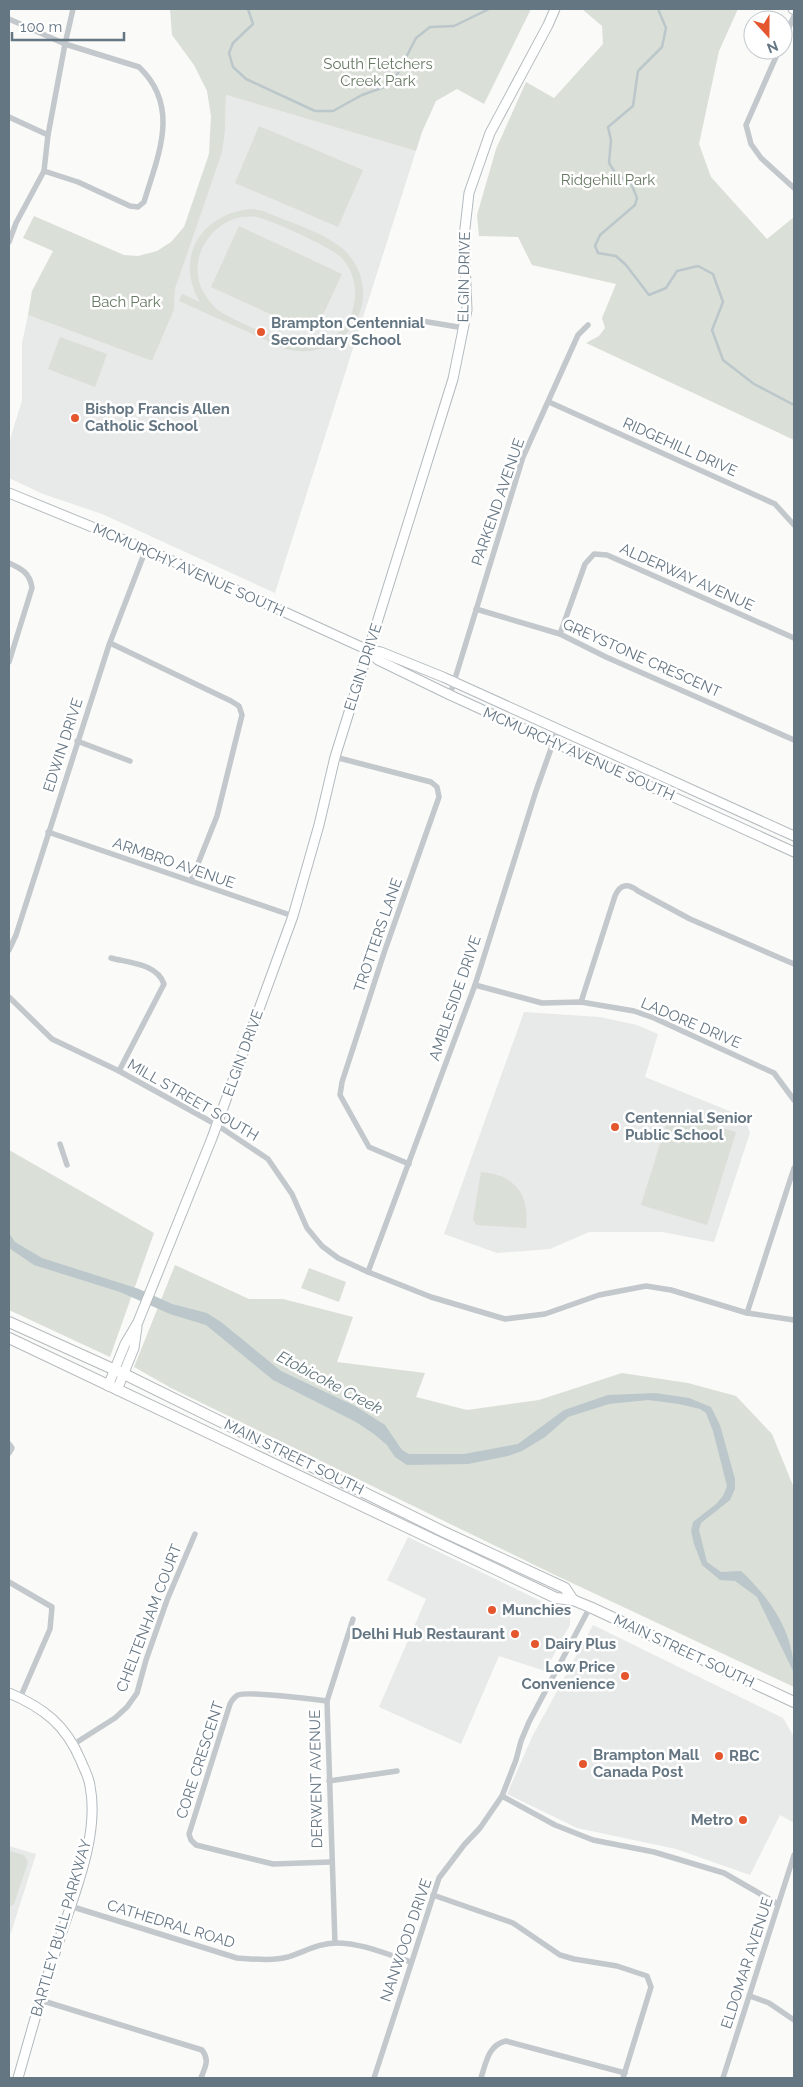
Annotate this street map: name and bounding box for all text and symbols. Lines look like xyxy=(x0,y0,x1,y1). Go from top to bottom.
scale bar xyxy=(12,10,125,42)
north arrow xyxy=(743,10,793,60)
text: 100 m xyxy=(20,18,62,36)
text: N xyxy=(765,38,781,57)
park label: South Fletchers Creek Park xyxy=(323,55,433,90)
park label: Ridgehill Park xyxy=(561,171,655,189)
street label: ELGIN DRIVE xyxy=(454,231,474,323)
park label: Bach Park xyxy=(91,293,161,311)
place label: Brampton Centennial Secondary School xyxy=(271,314,425,349)
marker: Brampton Centennial Secondary School xyxy=(255,326,267,338)
place label: Bishop Francis Allen Catholic School xyxy=(85,400,230,435)
marker: Bishop Francis Allen Catholic School xyxy=(69,412,81,424)
street label: RIDGEHILL DRIVE xyxy=(620,414,740,480)
street label: PARKEND AVENUE xyxy=(468,436,528,568)
street label: MCMURCHY AVENUE SOUTH xyxy=(90,519,288,621)
street label: ALDERWAY AVENUE xyxy=(617,539,757,615)
street label: GREYSTONE CRESCENT xyxy=(560,615,724,701)
street label: ELGIN DRIVE xyxy=(340,621,386,713)
street label: EDWIN DRIVE xyxy=(39,696,87,794)
street label: MCMURCHY AVENUE SOUTH xyxy=(480,703,678,805)
street label: ARMBRO AVENUE xyxy=(110,834,238,892)
street label: TROTTERS LANE xyxy=(350,876,406,994)
street label: AMBLESIDE DRIVE xyxy=(425,933,485,1063)
street label: LADORE DRIVE xyxy=(638,994,744,1052)
street label: ELGIN DRIVE xyxy=(219,1007,267,1099)
street label: MILL STREET SOUTH xyxy=(124,1055,262,1145)
place label: Centennial Senior Public School xyxy=(625,1109,753,1144)
marker: Centennial Senior Public School xyxy=(609,1121,621,1133)
water label: Etobicoke Creek xyxy=(274,1347,386,1418)
street label: MAIN STREET SOUTH xyxy=(221,1415,367,1499)
street label: CHELTENHAM COURT xyxy=(112,1541,186,1695)
place label: Munchies xyxy=(502,1601,571,1619)
marker: Munchies xyxy=(486,1604,498,1616)
street label: MAIN STREET SOUTH xyxy=(611,1610,757,1692)
place label: Delhi Hub Restaurant xyxy=(352,1625,505,1643)
marker: Delhi Hub Restaurant xyxy=(509,1628,521,1640)
place label: Dairy Plus xyxy=(545,1635,616,1653)
marker: Dairy Plus xyxy=(529,1638,541,1650)
place label: Low Price Convenience xyxy=(521,1658,615,1693)
marker: Low Price Convenience xyxy=(619,1670,631,1682)
street label: CORE CRESCENT xyxy=(172,1699,228,1821)
street label: DERWENT AVENUE xyxy=(306,1710,326,1848)
place label: Brampton Mall Canada P0st xyxy=(593,1746,700,1781)
place label: RBC xyxy=(729,1747,759,1765)
marker: RBC xyxy=(713,1750,725,1762)
marker: Brampton Mall Canada P0st xyxy=(577,1758,589,1770)
place label: Metro xyxy=(691,1811,733,1829)
marker: Metro xyxy=(737,1814,749,1826)
street label: BARTLEY BULL PARKWAY xyxy=(27,1837,95,2019)
street label: NANWOOD DRIVE xyxy=(376,1876,436,2004)
street label: ELDOMAR AVENUE xyxy=(717,1895,777,2031)
street label: CATHEDRAL ROAD xyxy=(105,1896,237,1952)

